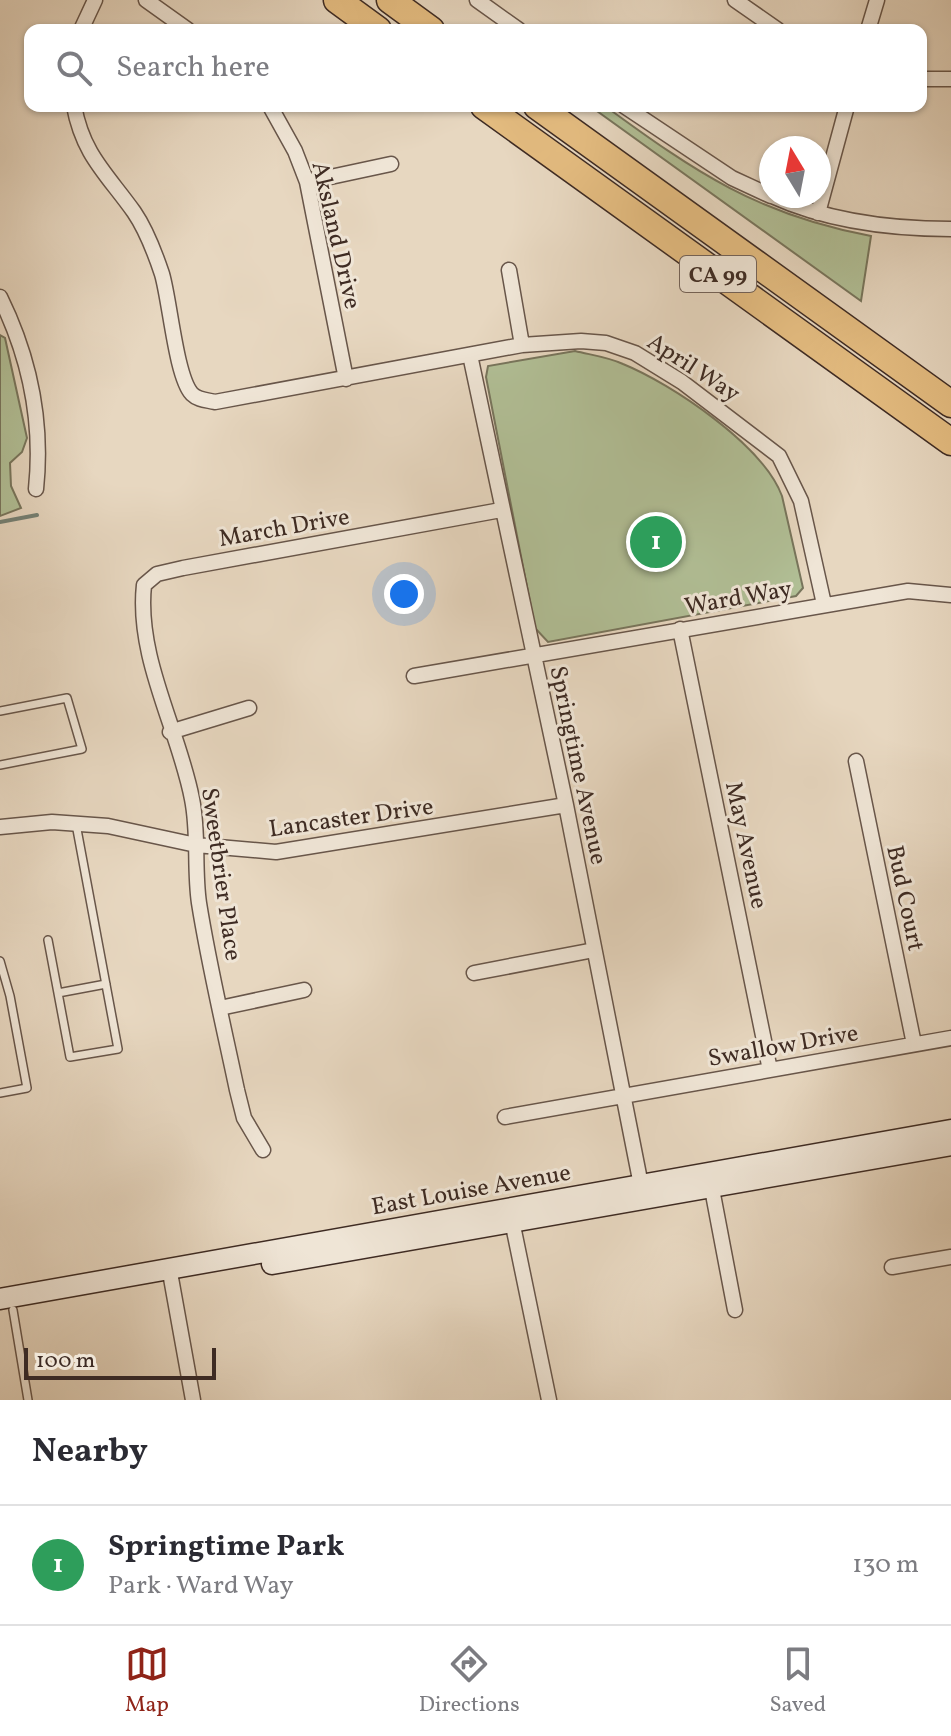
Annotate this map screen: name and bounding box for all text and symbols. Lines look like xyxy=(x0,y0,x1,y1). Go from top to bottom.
search box xyxy=(24,24,927,112)
icon: search xyxy=(52,46,96,90)
text: Search here xyxy=(116,47,270,89)
north arrow xyxy=(759,136,831,208)
street label: Aksland Drive xyxy=(302,158,369,313)
road number: CA 99 xyxy=(680,256,756,292)
street label: April Way xyxy=(640,326,746,411)
street label: March Drive xyxy=(216,501,352,557)
pin: 1 xyxy=(630,512,682,572)
street label: Ward Way xyxy=(682,573,795,625)
your location xyxy=(384,574,424,614)
street label: Springtime Avenue xyxy=(539,663,615,868)
street label: May Avenue xyxy=(715,779,775,912)
street label: Sweetbrier Place xyxy=(191,785,249,963)
street label: Lancaster Drive xyxy=(267,791,436,847)
street label: Bud Court xyxy=(876,842,932,954)
street label: Swallow Drive xyxy=(706,1017,861,1077)
street label: East Louise Avenue xyxy=(369,1157,574,1225)
scale bar xyxy=(24,1344,216,1380)
text: 100 m xyxy=(36,1346,95,1377)
text: Nearby xyxy=(32,1429,148,1476)
text: Springtime Park xyxy=(108,1526,344,1568)
text: 1 xyxy=(53,1547,63,1583)
text: 130 m xyxy=(852,1547,919,1583)
text: Park · Ward Way xyxy=(108,1568,294,1604)
tab: Map xyxy=(125,1642,169,1721)
tab: Directions xyxy=(419,1642,520,1721)
tab: Saved xyxy=(769,1642,826,1721)

